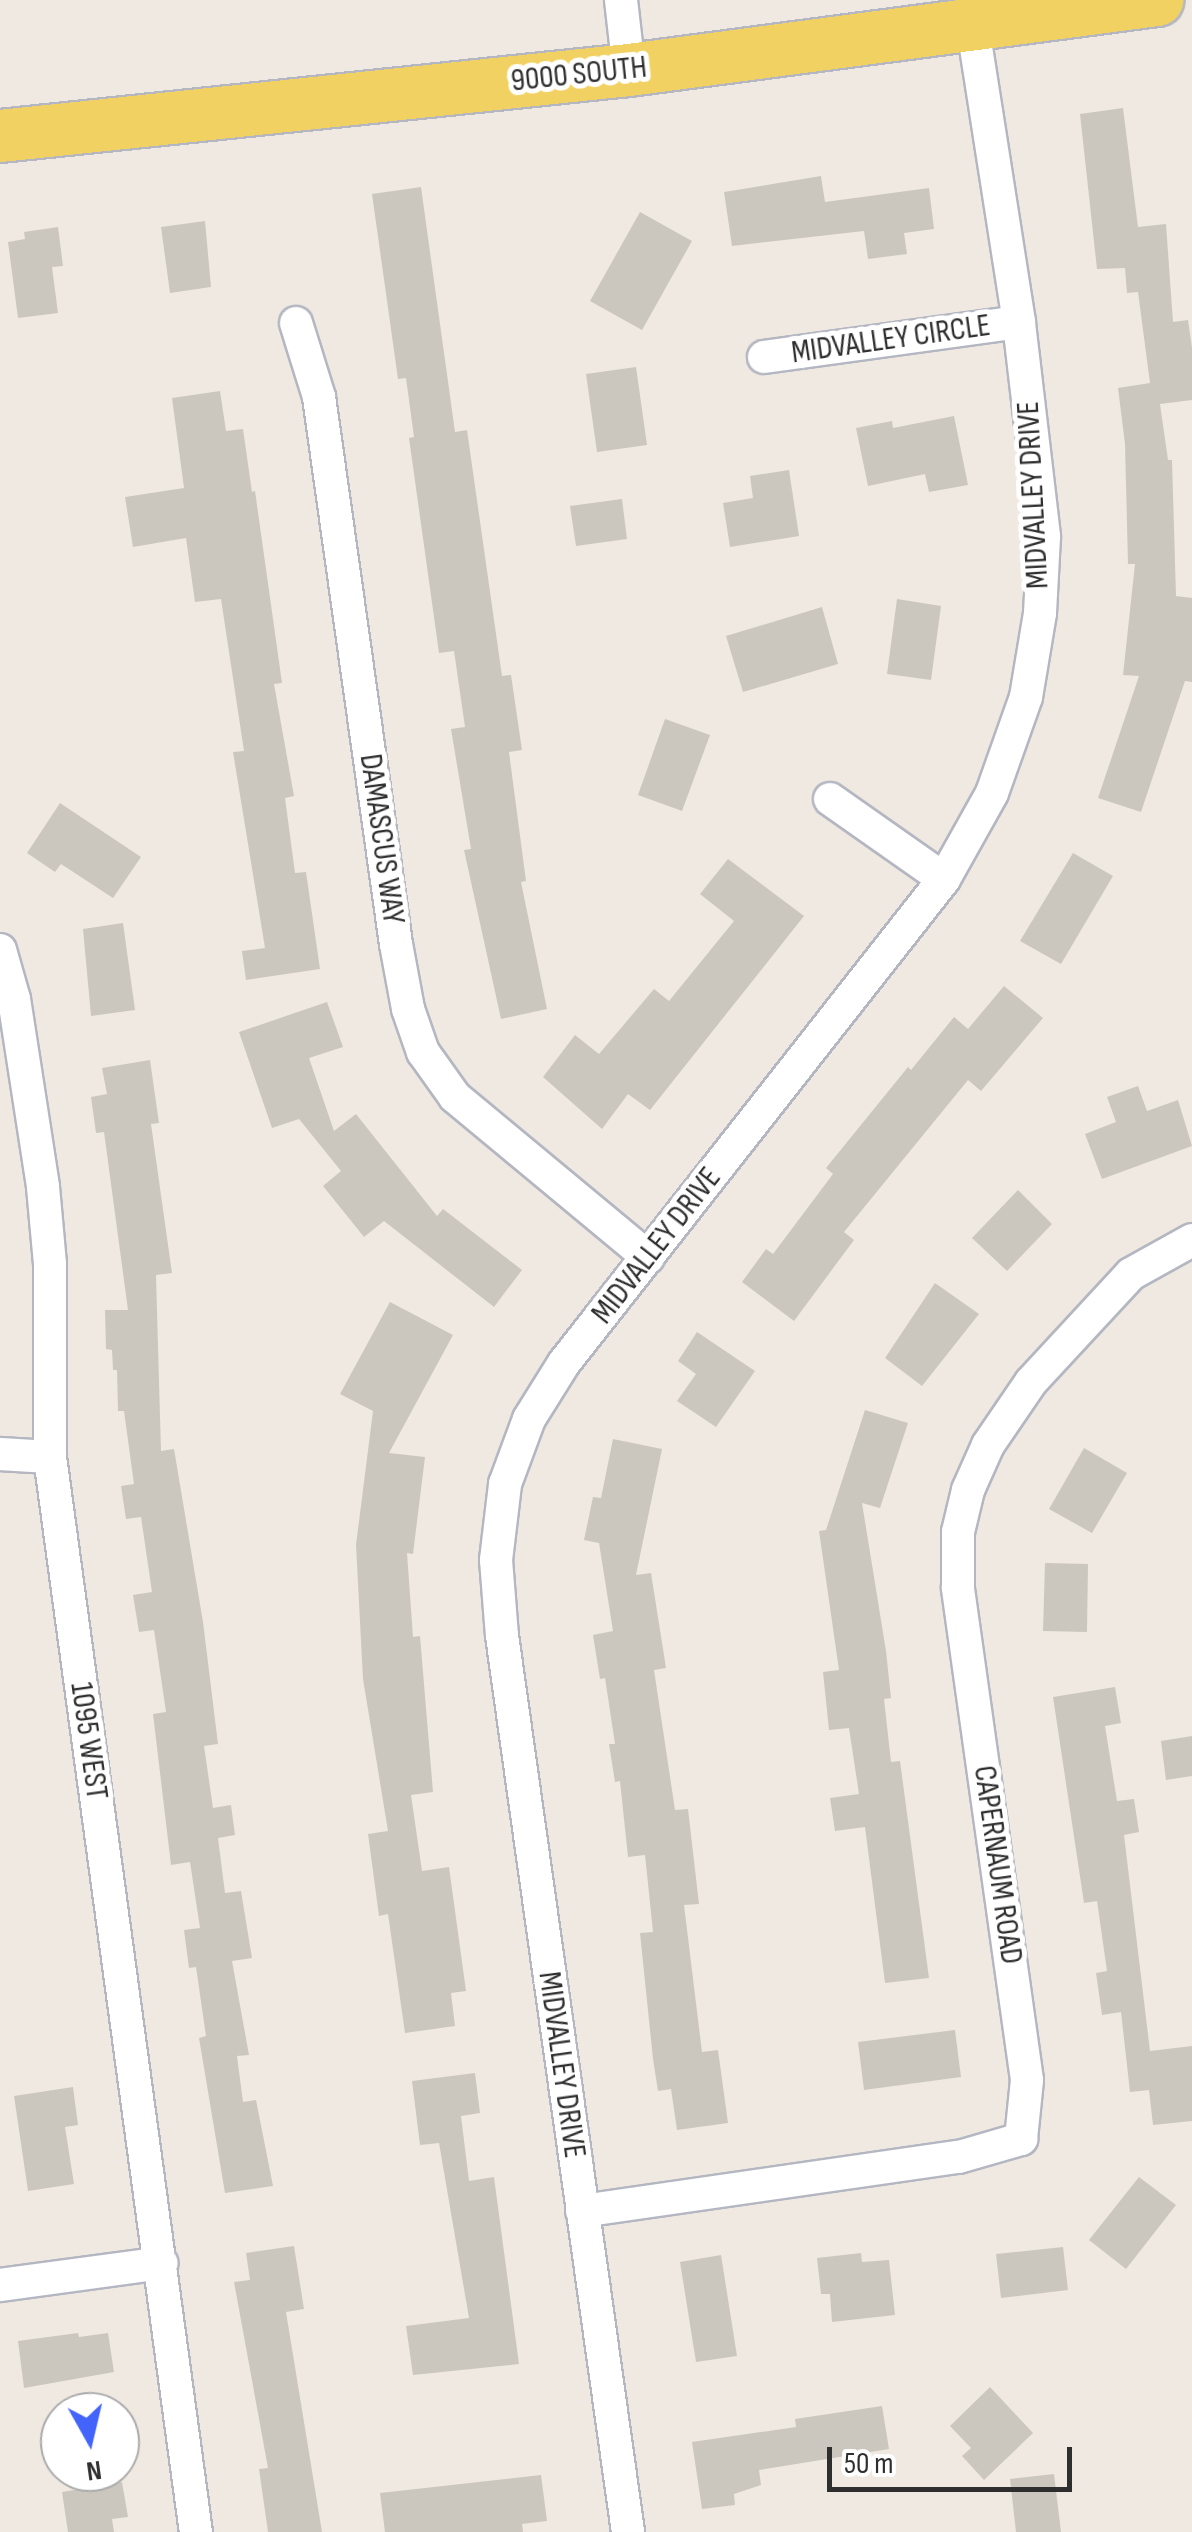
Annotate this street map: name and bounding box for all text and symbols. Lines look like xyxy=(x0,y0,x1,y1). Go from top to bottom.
street label: 9000 SOUTH xyxy=(509,49,649,101)
street label: MIDVALLEY CIRCLE xyxy=(789,307,993,373)
street label: MIDVALLEY DRIVE xyxy=(1010,400,1058,590)
street label: DAMASCUS WAY xyxy=(350,752,412,926)
street label: MIDVALLEY DRIVE xyxy=(584,1160,730,1332)
street label: 1095 WEST xyxy=(61,1680,115,1802)
street label: CAPERNAUM ROAD xyxy=(964,1763,1030,1967)
street label: MIDVALLEY DRIVE xyxy=(529,1969,593,2161)
north arrow xyxy=(40,2392,140,2492)
scale bar xyxy=(832,2427,1077,2489)
text: 50 m xyxy=(844,2446,893,2482)
text: N xyxy=(84,2453,104,2488)

